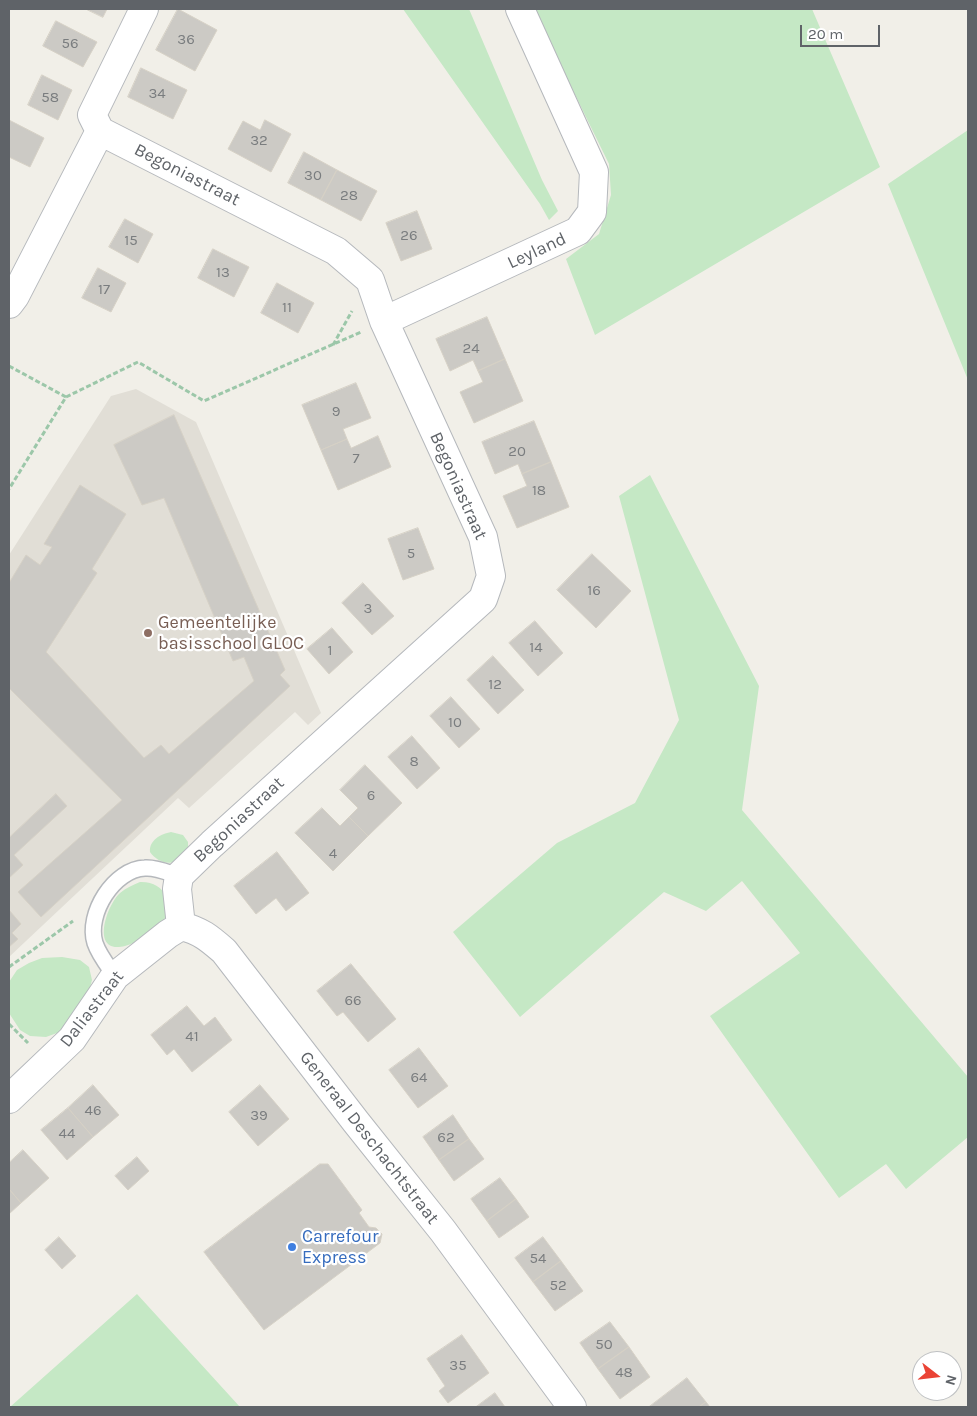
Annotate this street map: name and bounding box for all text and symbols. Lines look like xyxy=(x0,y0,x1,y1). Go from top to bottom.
scale bar xyxy=(802,15,882,47)
text: 20 m xyxy=(808,25,843,43)
house number: 36 xyxy=(177,31,195,49)
house number: 56 xyxy=(61,35,79,53)
house number: 34 xyxy=(148,85,166,103)
house number: 58 xyxy=(41,89,59,107)
house number: 32 xyxy=(250,132,268,150)
street label: Begoniastraat xyxy=(130,139,244,211)
house number: 30 xyxy=(304,167,322,185)
house number: 28 xyxy=(340,187,358,205)
house number: 26 xyxy=(400,227,418,245)
street label: Leyland xyxy=(504,228,570,274)
house number: 15 xyxy=(124,232,138,250)
house number: 13 xyxy=(216,264,230,282)
house number: 17 xyxy=(98,281,110,299)
house number: 11 xyxy=(282,299,292,317)
house number: 24 xyxy=(462,340,480,358)
house number: 9 xyxy=(332,403,340,421)
street label: Begoniastraat xyxy=(425,429,491,543)
house number: 20 xyxy=(508,443,526,461)
house number: 7 xyxy=(352,450,360,468)
house number: 18 xyxy=(532,482,546,500)
house number: 5 xyxy=(407,545,415,563)
house number: 16 xyxy=(587,582,601,600)
house number: 3 xyxy=(364,600,372,618)
place label: Gemeentelijke basisschool GLOC xyxy=(158,612,304,654)
marker: Gemeentelijke basisschool GLOC xyxy=(142,627,154,639)
house number: 14 xyxy=(529,639,543,657)
house number: 1 xyxy=(328,642,332,660)
house number: 12 xyxy=(488,676,502,694)
house number: 10 xyxy=(448,714,462,732)
house number: 8 xyxy=(409,753,419,771)
street label: Begoniastraat xyxy=(189,773,289,867)
house number: 6 xyxy=(367,787,375,805)
house number: 4 xyxy=(329,845,337,863)
street label: Daliastraat xyxy=(55,966,129,1052)
house number: 66 xyxy=(344,992,362,1010)
house number: 41 xyxy=(185,1028,199,1046)
street label: Generaal Deschachtstraat xyxy=(295,1047,443,1229)
house number: 64 xyxy=(411,1069,427,1087)
house number: 46 xyxy=(85,1102,101,1120)
house number: 39 xyxy=(250,1107,268,1125)
house number: 44 xyxy=(59,1125,75,1143)
house number: 62 xyxy=(437,1129,455,1147)
place label: Carrefour Express xyxy=(302,1226,379,1268)
marker: Carrefour Express xyxy=(286,1241,298,1253)
house number: 54 xyxy=(530,1250,546,1268)
house number: 52 xyxy=(549,1277,567,1295)
house number: 50 xyxy=(595,1336,613,1354)
north arrow xyxy=(912,1351,962,1401)
house number: 35 xyxy=(449,1357,467,1375)
house number: 48 xyxy=(615,1364,633,1382)
text: N xyxy=(941,1373,960,1387)

